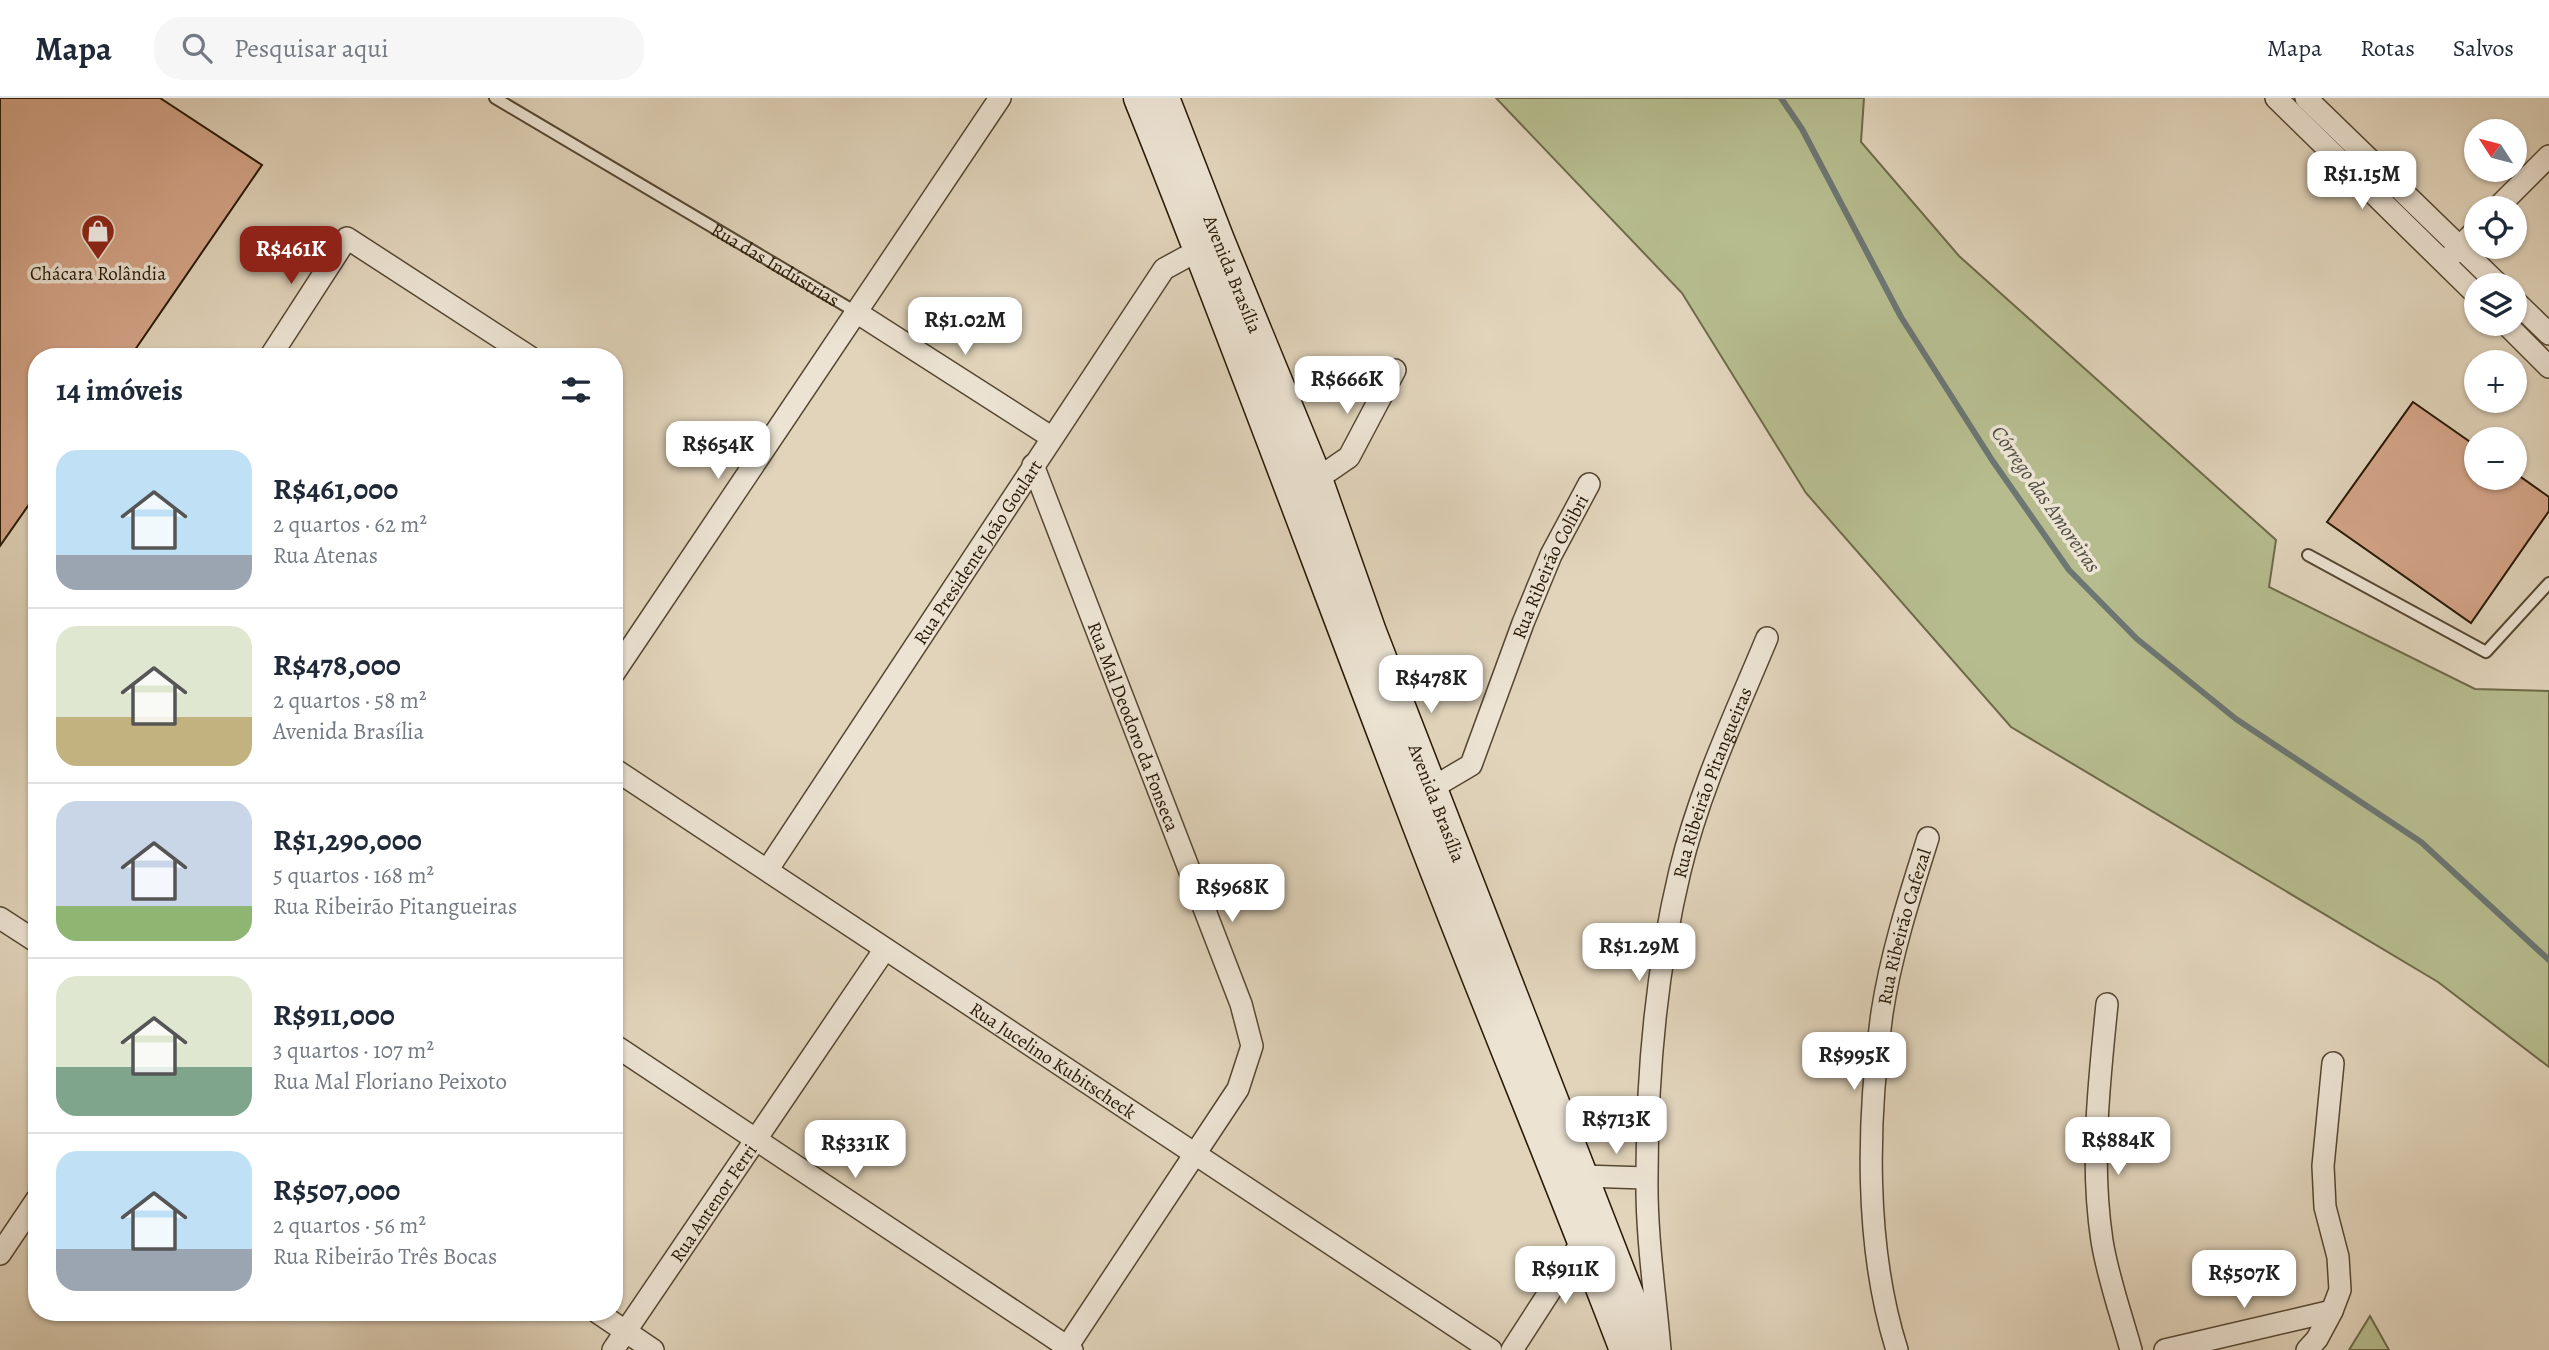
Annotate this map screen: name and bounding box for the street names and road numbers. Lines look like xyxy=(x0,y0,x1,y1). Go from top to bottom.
street label: Avenida Brasília xyxy=(1196,211,1268,337)
street label: Rua das Indústrias xyxy=(706,217,844,313)
street label: Rua Presidente João Goulart xyxy=(908,455,1049,650)
street label: Rua Ribeirão Colibri xyxy=(1506,490,1595,643)
street label: Rua Mal Deodoro da Fonseca xyxy=(1081,618,1185,835)
street label: Rua Ribeirão Pitangueiras xyxy=(1667,683,1759,881)
street label: Avenida Brasília xyxy=(1401,739,1471,866)
street label: Rua Ribeirão Cafezal xyxy=(1872,845,1938,1007)
street label: Rua Jucelino Kubitscheck xyxy=(964,996,1142,1126)
street label: Rua Antenor Ferri xyxy=(664,1139,763,1268)

